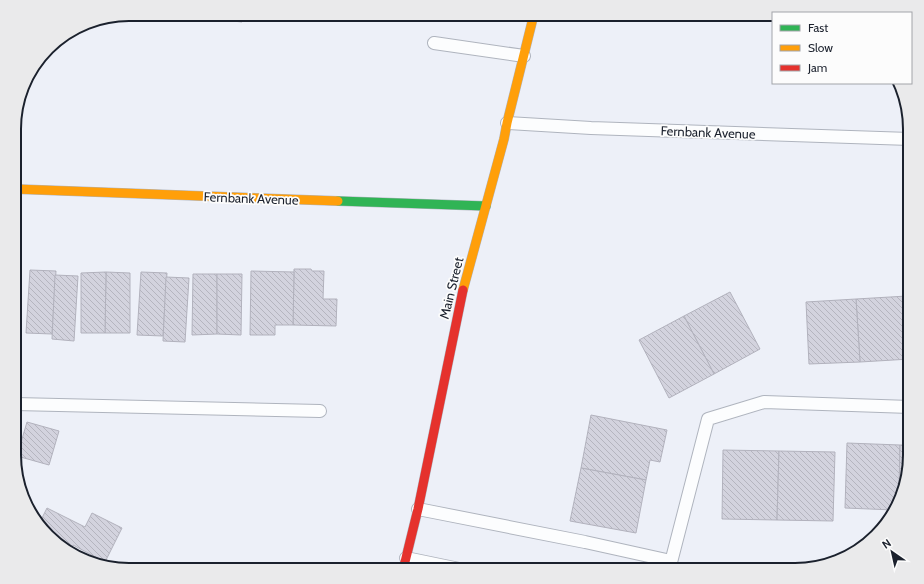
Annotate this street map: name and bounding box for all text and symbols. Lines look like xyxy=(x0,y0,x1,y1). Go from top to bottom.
legend xyxy=(772,12,912,84)
text: Fast xyxy=(808,20,828,35)
text: Slow xyxy=(808,40,833,55)
text: Jam xyxy=(807,60,827,75)
street label: Fernbank Avenue xyxy=(660,122,756,142)
street label: Fernbank Avenue xyxy=(203,188,299,208)
street label: Main Street xyxy=(436,255,467,321)
north arrow xyxy=(872,532,912,572)
text: N xyxy=(879,536,894,552)

